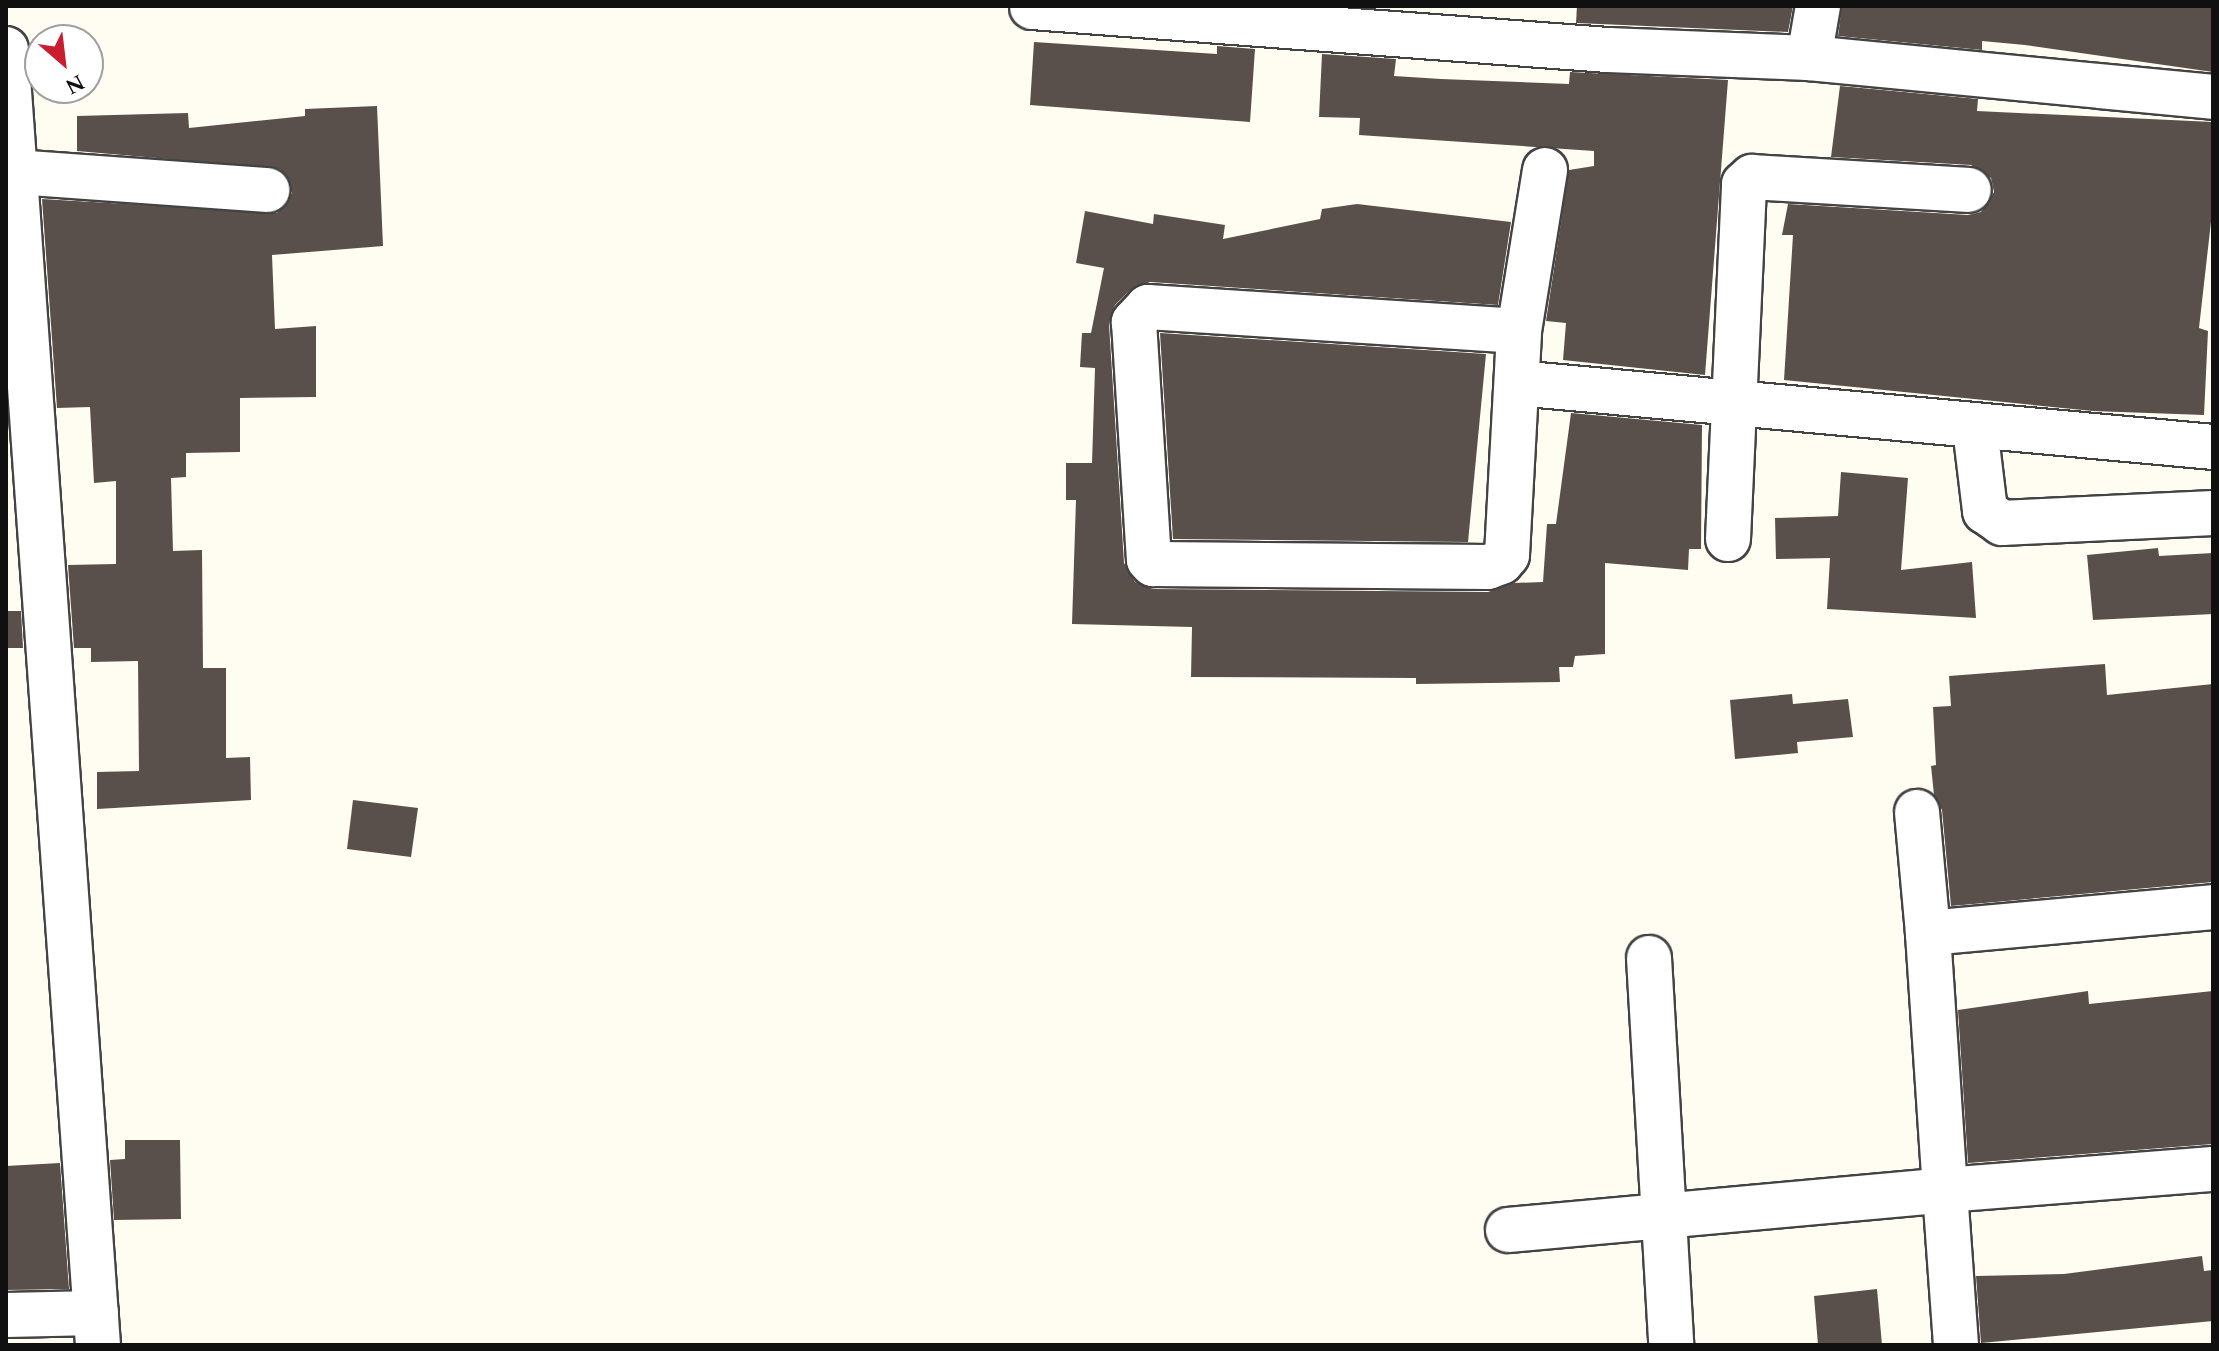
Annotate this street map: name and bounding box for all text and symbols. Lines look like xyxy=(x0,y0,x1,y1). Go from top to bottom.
north arrow xyxy=(24,24,104,104)
text: N xyxy=(59,65,90,103)

